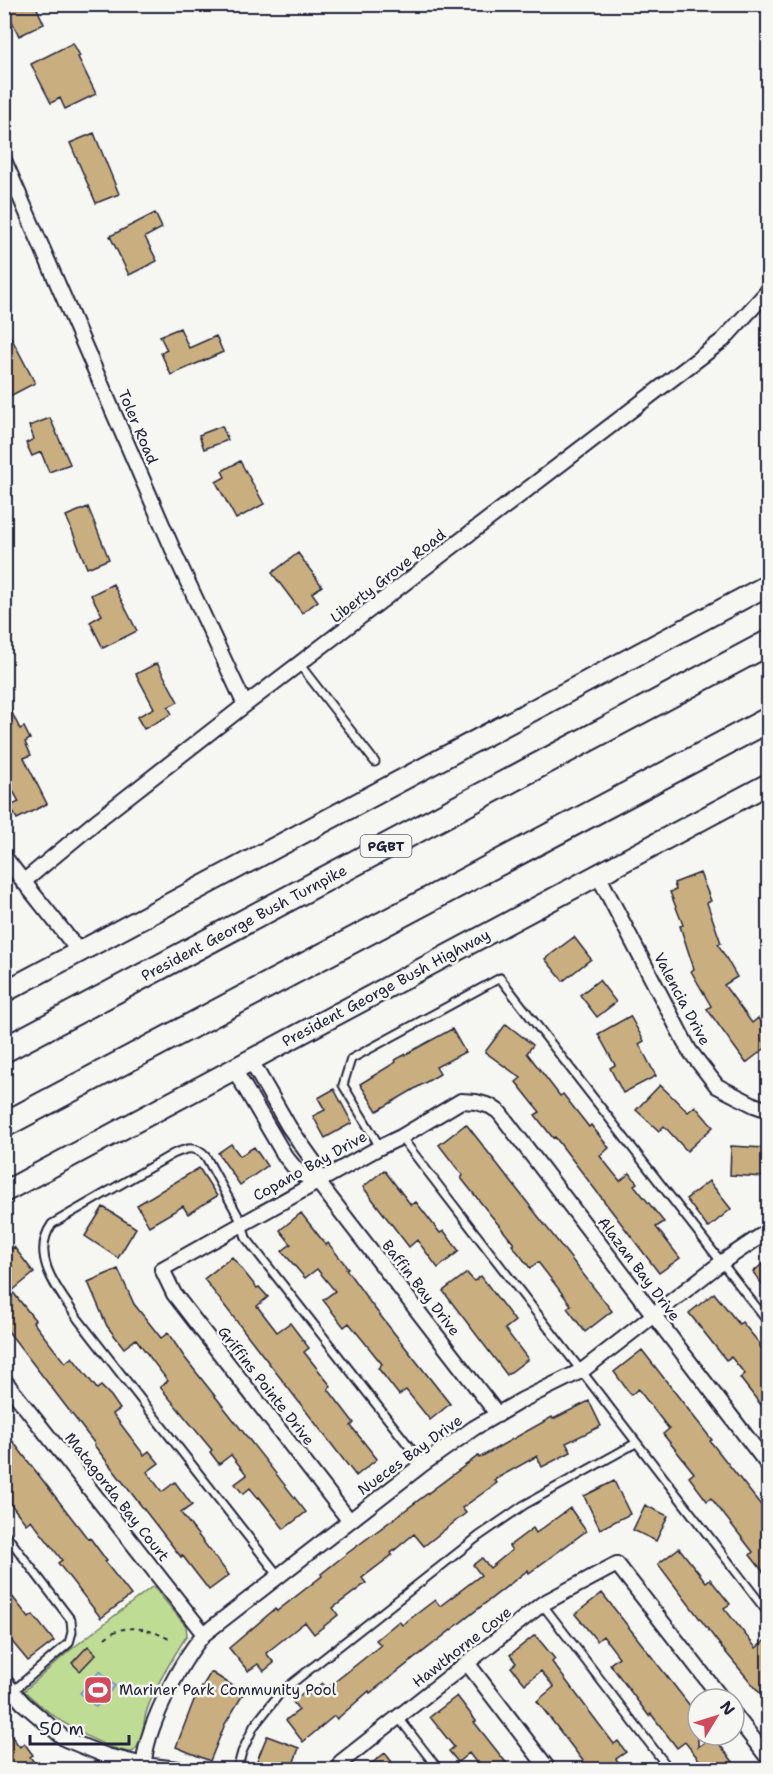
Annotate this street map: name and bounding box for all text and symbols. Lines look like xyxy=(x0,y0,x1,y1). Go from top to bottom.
street label: Toler Road xyxy=(113,387,163,468)
street label: Liberty Grove Road xyxy=(326,524,450,627)
road number: PGBT xyxy=(360,835,412,857)
street label: President George Bush Turnpike xyxy=(138,860,350,986)
street label: President George Bush Highway xyxy=(279,925,493,1051)
street label: Valencia Drive xyxy=(649,949,715,1049)
street label: Copano Bay Drive xyxy=(249,1126,371,1206)
street label: Alazan Bay Drive xyxy=(593,1213,685,1325)
street label: Baffin Bay Drive xyxy=(377,1236,465,1340)
street label: Griffins Pointe Drive xyxy=(213,1322,319,1450)
street label: Nueces Bay Drive xyxy=(354,1410,466,1500)
street label: Matagorda Bay Court xyxy=(60,1428,174,1566)
street label: Hawthorne Cove xyxy=(408,1602,516,1692)
sports icon: Mariner Park Community Pool xyxy=(82,1674,114,1706)
place label: Mariner Park Community Pool xyxy=(119,1680,337,1700)
north arrow xyxy=(686,1687,746,1747)
text: N xyxy=(715,1697,740,1720)
scale bar xyxy=(30,1708,129,1746)
text: 50 m xyxy=(39,1717,84,1741)

